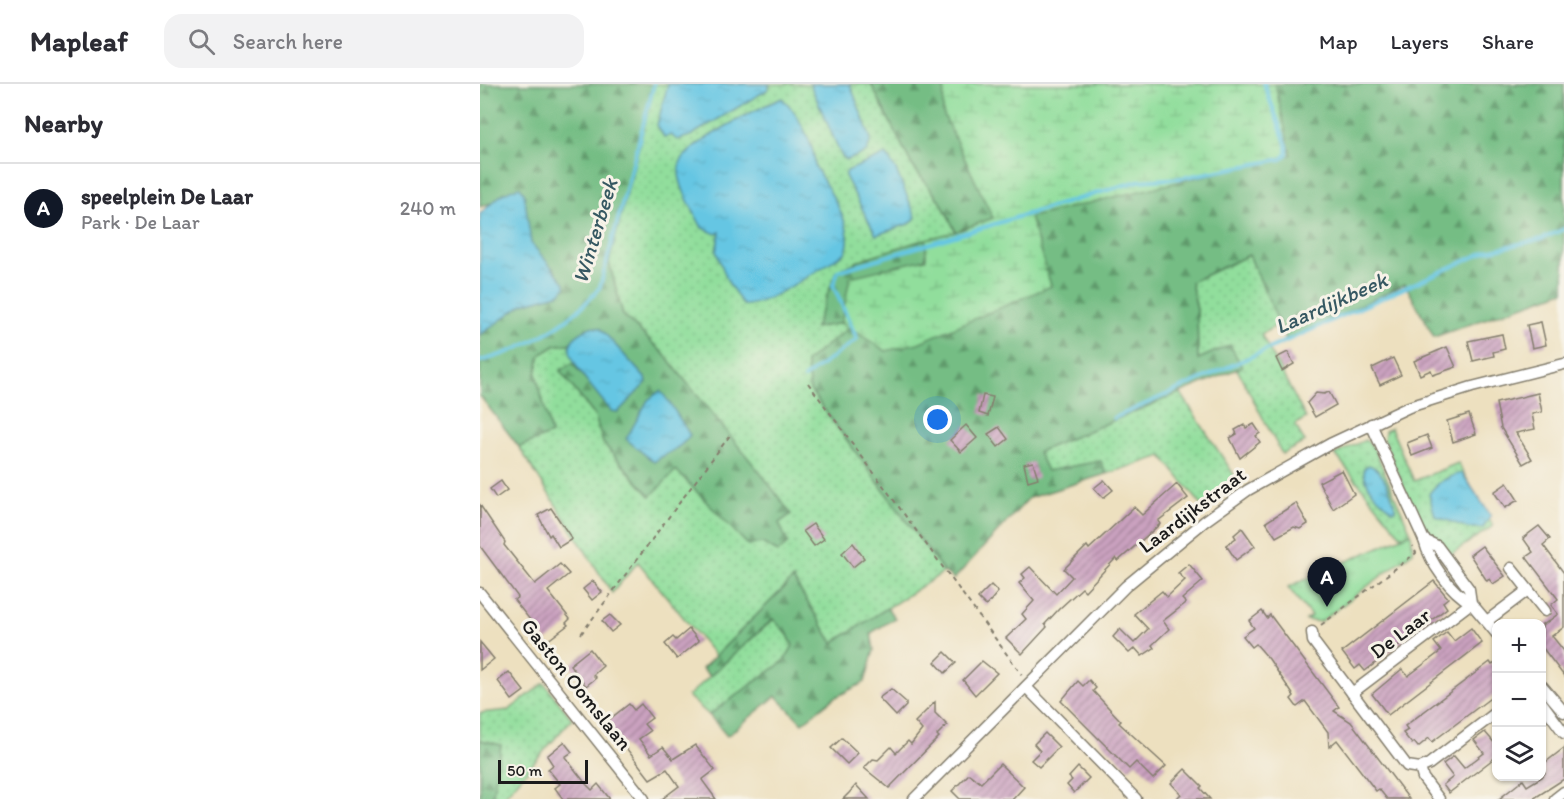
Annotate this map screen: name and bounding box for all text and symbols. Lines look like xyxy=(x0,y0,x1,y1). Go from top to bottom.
search box xyxy=(164,14,584,68)
text: Mapleaf xyxy=(30,24,128,58)
icon: search xyxy=(185,25,218,58)
text: Search here xyxy=(233,28,343,55)
text: Map xyxy=(1319,29,1358,54)
text: Layers xyxy=(1391,29,1449,54)
text: Share xyxy=(1482,29,1534,54)
text: Nearby xyxy=(24,107,103,139)
water label: Winterbeek xyxy=(566,174,624,287)
text: speelplein De Laar xyxy=(81,183,253,210)
text: A xyxy=(37,196,50,220)
text: 240 m xyxy=(400,196,456,220)
text: Park · De Laar xyxy=(81,210,200,234)
water label: Laardijkbeek xyxy=(1271,266,1393,340)
your location xyxy=(923,405,952,434)
street label: Laardijkstraat xyxy=(1134,462,1251,558)
pin: A xyxy=(1308,558,1346,607)
street label: De Laar xyxy=(1365,602,1436,664)
street label: Gaston Oomslaan xyxy=(516,613,638,755)
map controls xyxy=(1492,619,1546,781)
button: + xyxy=(1492,619,1546,673)
button: − xyxy=(1492,673,1546,727)
button: layers xyxy=(1492,727,1546,781)
scale bar xyxy=(498,757,588,784)
text: 50 m xyxy=(507,761,542,780)

